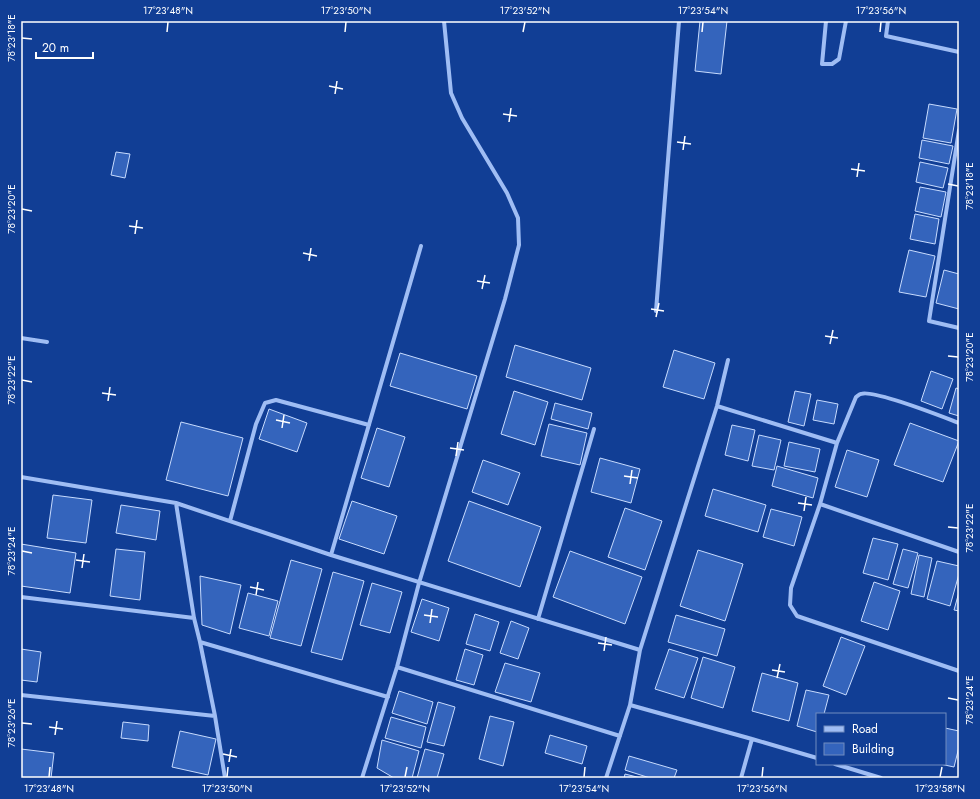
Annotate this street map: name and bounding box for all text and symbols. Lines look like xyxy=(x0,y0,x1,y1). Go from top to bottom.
text: 17°23'48"N xyxy=(143,3,193,18)
text: 17°23'50"N xyxy=(321,3,371,18)
text: 17°23'52"N xyxy=(500,3,550,18)
text: 17°23'54"N xyxy=(678,3,728,18)
text: 17°23'56"N xyxy=(856,3,906,18)
text: 78°23'18"E xyxy=(4,14,19,62)
scale bar xyxy=(36,34,93,60)
text: 20 m xyxy=(42,39,69,57)
text: 78°23'18"E xyxy=(962,162,977,210)
text: 78°23'20"E xyxy=(4,184,19,234)
text: 78°23'20"E xyxy=(962,332,977,382)
text: 78°23'22"E xyxy=(4,355,19,405)
text: 78°23'22"E xyxy=(962,503,977,553)
text: 78°23'24"E xyxy=(4,526,19,576)
text: 78°23'24"E xyxy=(962,675,977,725)
text: 78°23'26"E xyxy=(4,698,19,748)
legend xyxy=(816,713,946,765)
text: Road xyxy=(852,720,878,738)
text: Building xyxy=(852,740,894,758)
text: 17°23'48"N xyxy=(24,781,74,796)
text: 17°23'50"N xyxy=(202,781,252,796)
text: 17°23'52"N xyxy=(380,781,430,796)
text: 17°23'54"N xyxy=(559,781,609,796)
text: 17°23'56"N xyxy=(737,781,787,796)
text: 17°23'58"N xyxy=(915,781,965,796)

